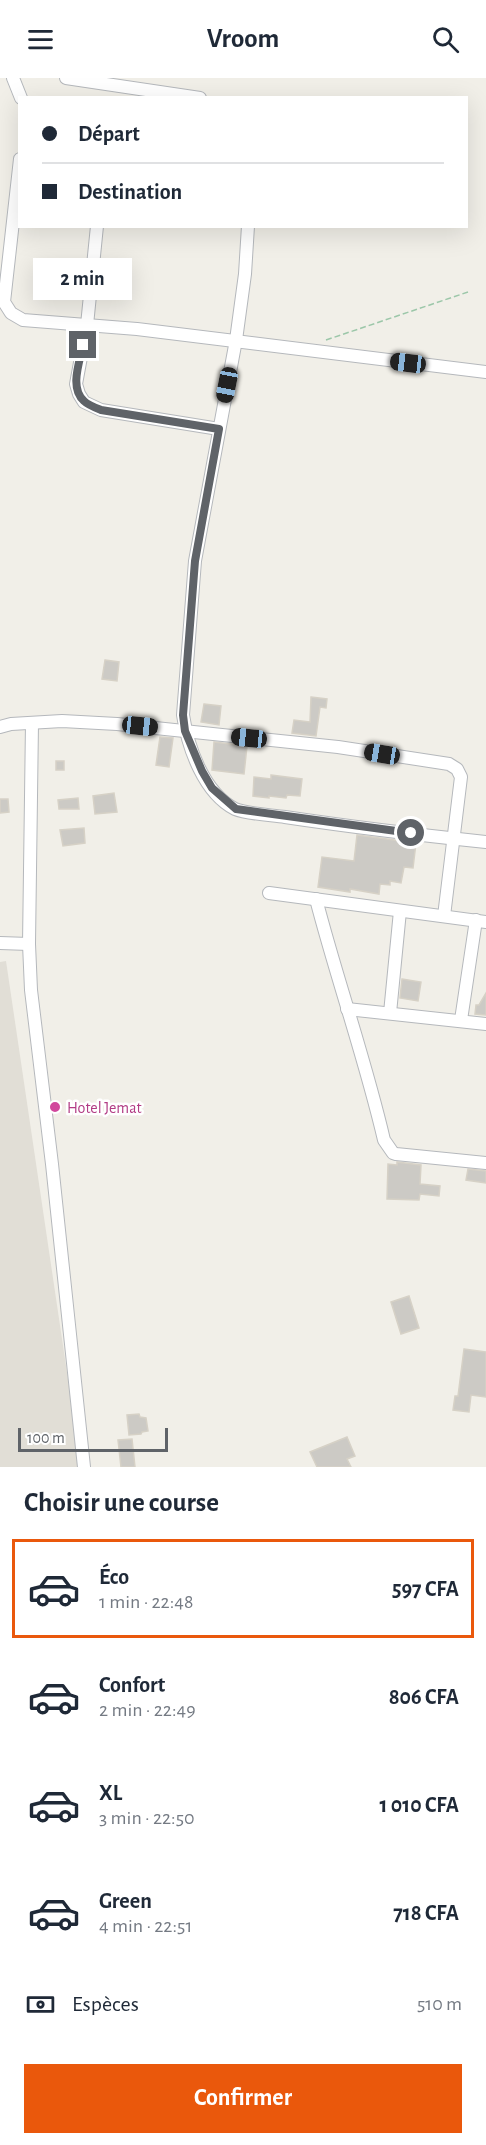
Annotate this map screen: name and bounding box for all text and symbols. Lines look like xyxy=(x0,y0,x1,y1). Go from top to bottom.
icon: menu xyxy=(24,23,57,56)
icon: search xyxy=(429,23,462,56)
text: Vroom xyxy=(207,25,279,52)
text: Départ xyxy=(78,123,140,145)
text: Destination xyxy=(78,181,182,203)
callout: 2 min xyxy=(34,258,132,300)
text: 2 min xyxy=(60,269,105,289)
route end xyxy=(69,331,96,358)
car xyxy=(389,352,427,374)
car xyxy=(215,366,239,404)
car xyxy=(121,715,159,737)
car xyxy=(230,727,268,749)
car xyxy=(363,742,401,766)
route start xyxy=(397,819,424,846)
marker: Hotel Jemat xyxy=(48,1100,62,1114)
place label: Hotel Jemat xyxy=(67,1100,142,1116)
scale bar xyxy=(18,1425,168,1452)
text: 100 m xyxy=(27,1430,65,1446)
text: Choisir une course xyxy=(24,1489,219,1516)
icon: car xyxy=(27,1562,81,1616)
text: Éco xyxy=(99,1566,129,1588)
text: 597 CFA xyxy=(392,1578,459,1600)
text: 1 min · 22:48 xyxy=(99,1592,193,1612)
icon: car xyxy=(27,1670,81,1724)
text: Confort xyxy=(99,1674,165,1696)
text: 806 CFA xyxy=(389,1686,459,1708)
text: 2 min · 22:49 xyxy=(99,1700,196,1720)
icon: car xyxy=(27,1778,81,1832)
text: XL xyxy=(99,1782,122,1804)
text: 1 010 CFA xyxy=(380,1794,459,1816)
text: 3 min · 22:50 xyxy=(99,1808,195,1828)
icon: car xyxy=(27,1886,81,1940)
text: Green xyxy=(99,1890,152,1912)
text: 718 CFA xyxy=(393,1902,459,1924)
text: 4 min · 22:51 xyxy=(99,1916,192,1936)
icon: cash xyxy=(24,1988,57,2021)
text: Espèces xyxy=(72,1993,139,2015)
text: 510 m xyxy=(417,1994,462,2014)
button: Confirmer xyxy=(24,2064,462,2133)

